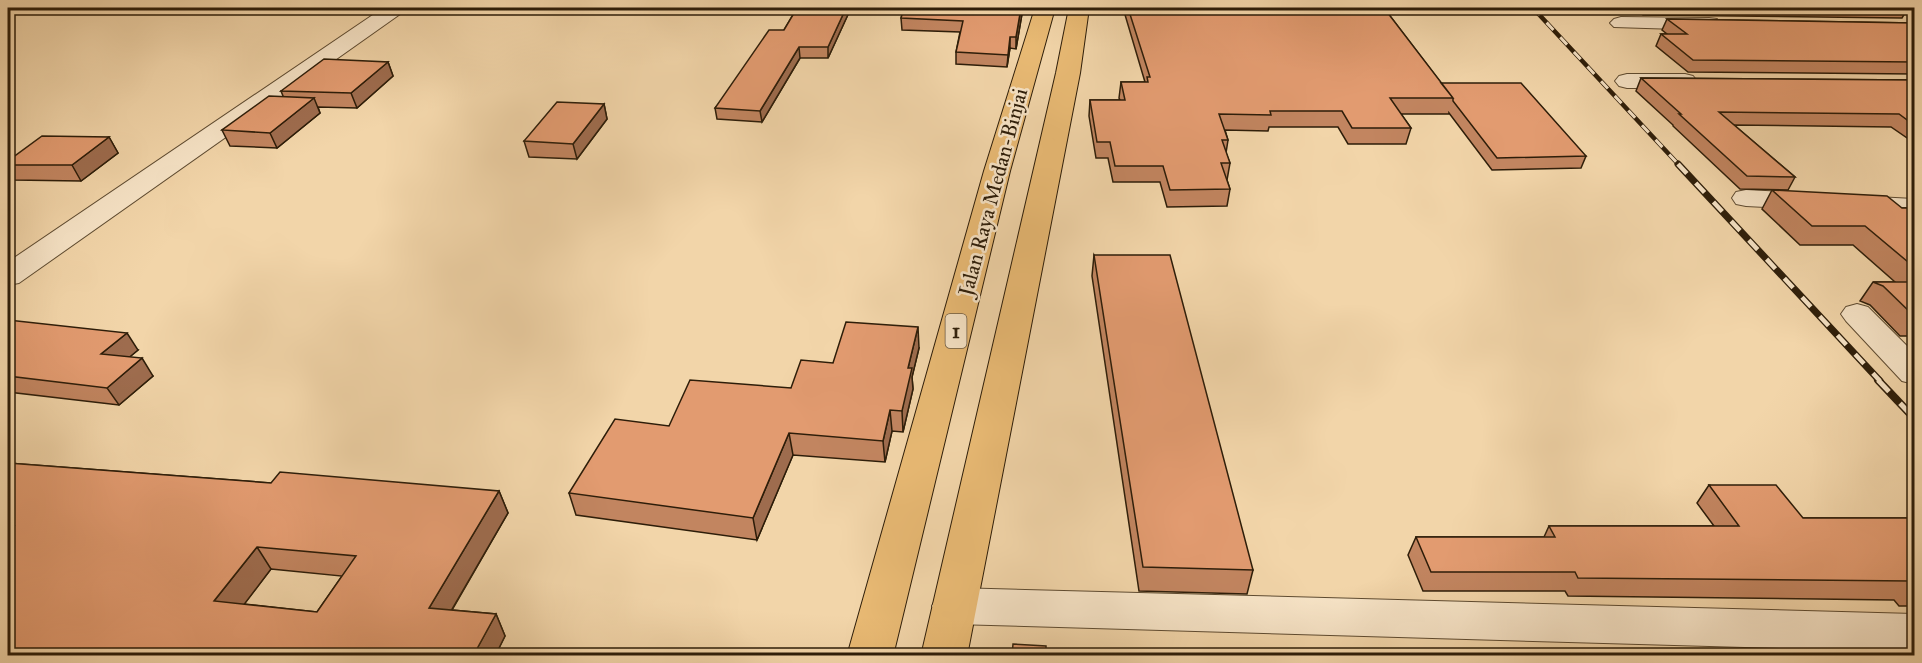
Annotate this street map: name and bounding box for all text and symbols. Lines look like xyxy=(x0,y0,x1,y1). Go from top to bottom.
street label: Jalan Raya Medan-Binjai xyxy=(952,85,1033,301)
road number: 1 xyxy=(946,314,966,348)

